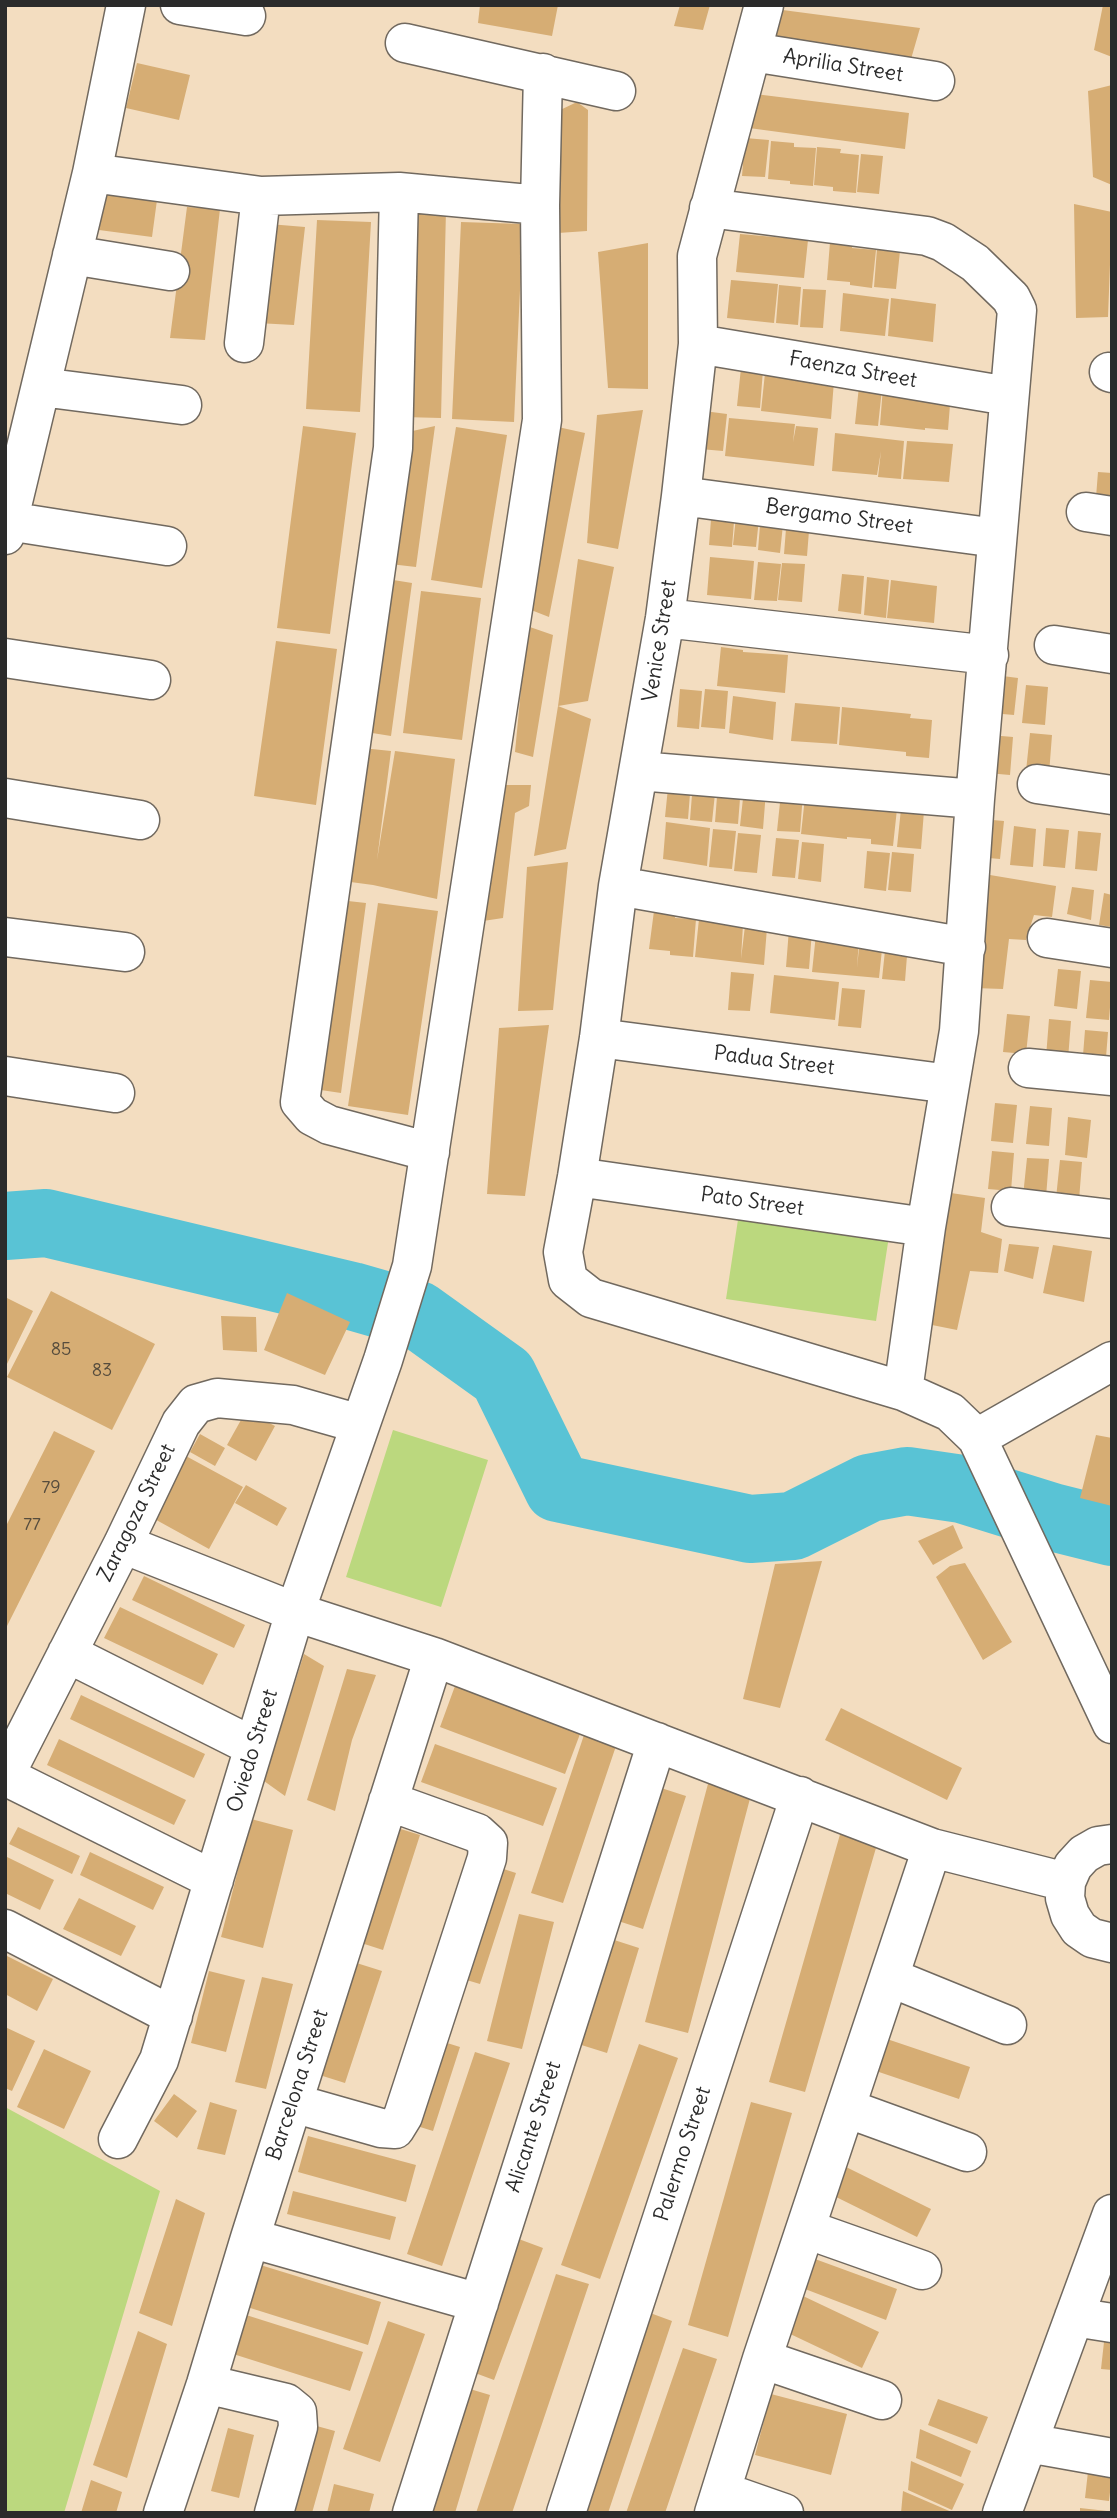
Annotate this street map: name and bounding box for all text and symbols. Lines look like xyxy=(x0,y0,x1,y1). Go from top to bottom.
street label: Aprilia Street xyxy=(781,44,905,88)
street label: Faenza Street xyxy=(787,346,919,394)
street label: Bergamo Street xyxy=(764,494,914,540)
street label: Venice Street xyxy=(638,578,682,704)
street label: Padua Street xyxy=(712,1041,836,1081)
street label: Pato Street xyxy=(699,1182,805,1222)
house number: 85 xyxy=(51,1339,71,1361)
house number: 83 xyxy=(92,1360,112,1382)
street label: Zaragoza Street xyxy=(93,1440,181,1586)
house number: 79 xyxy=(41,1477,61,1499)
house number: 77 xyxy=(23,1514,41,1536)
street label: Oviedo Street xyxy=(222,1686,284,1816)
street label: Barcelona Street xyxy=(262,2006,334,2164)
street label: Alicante Street xyxy=(501,2058,567,2196)
street label: Palermo Street xyxy=(649,2084,717,2224)

